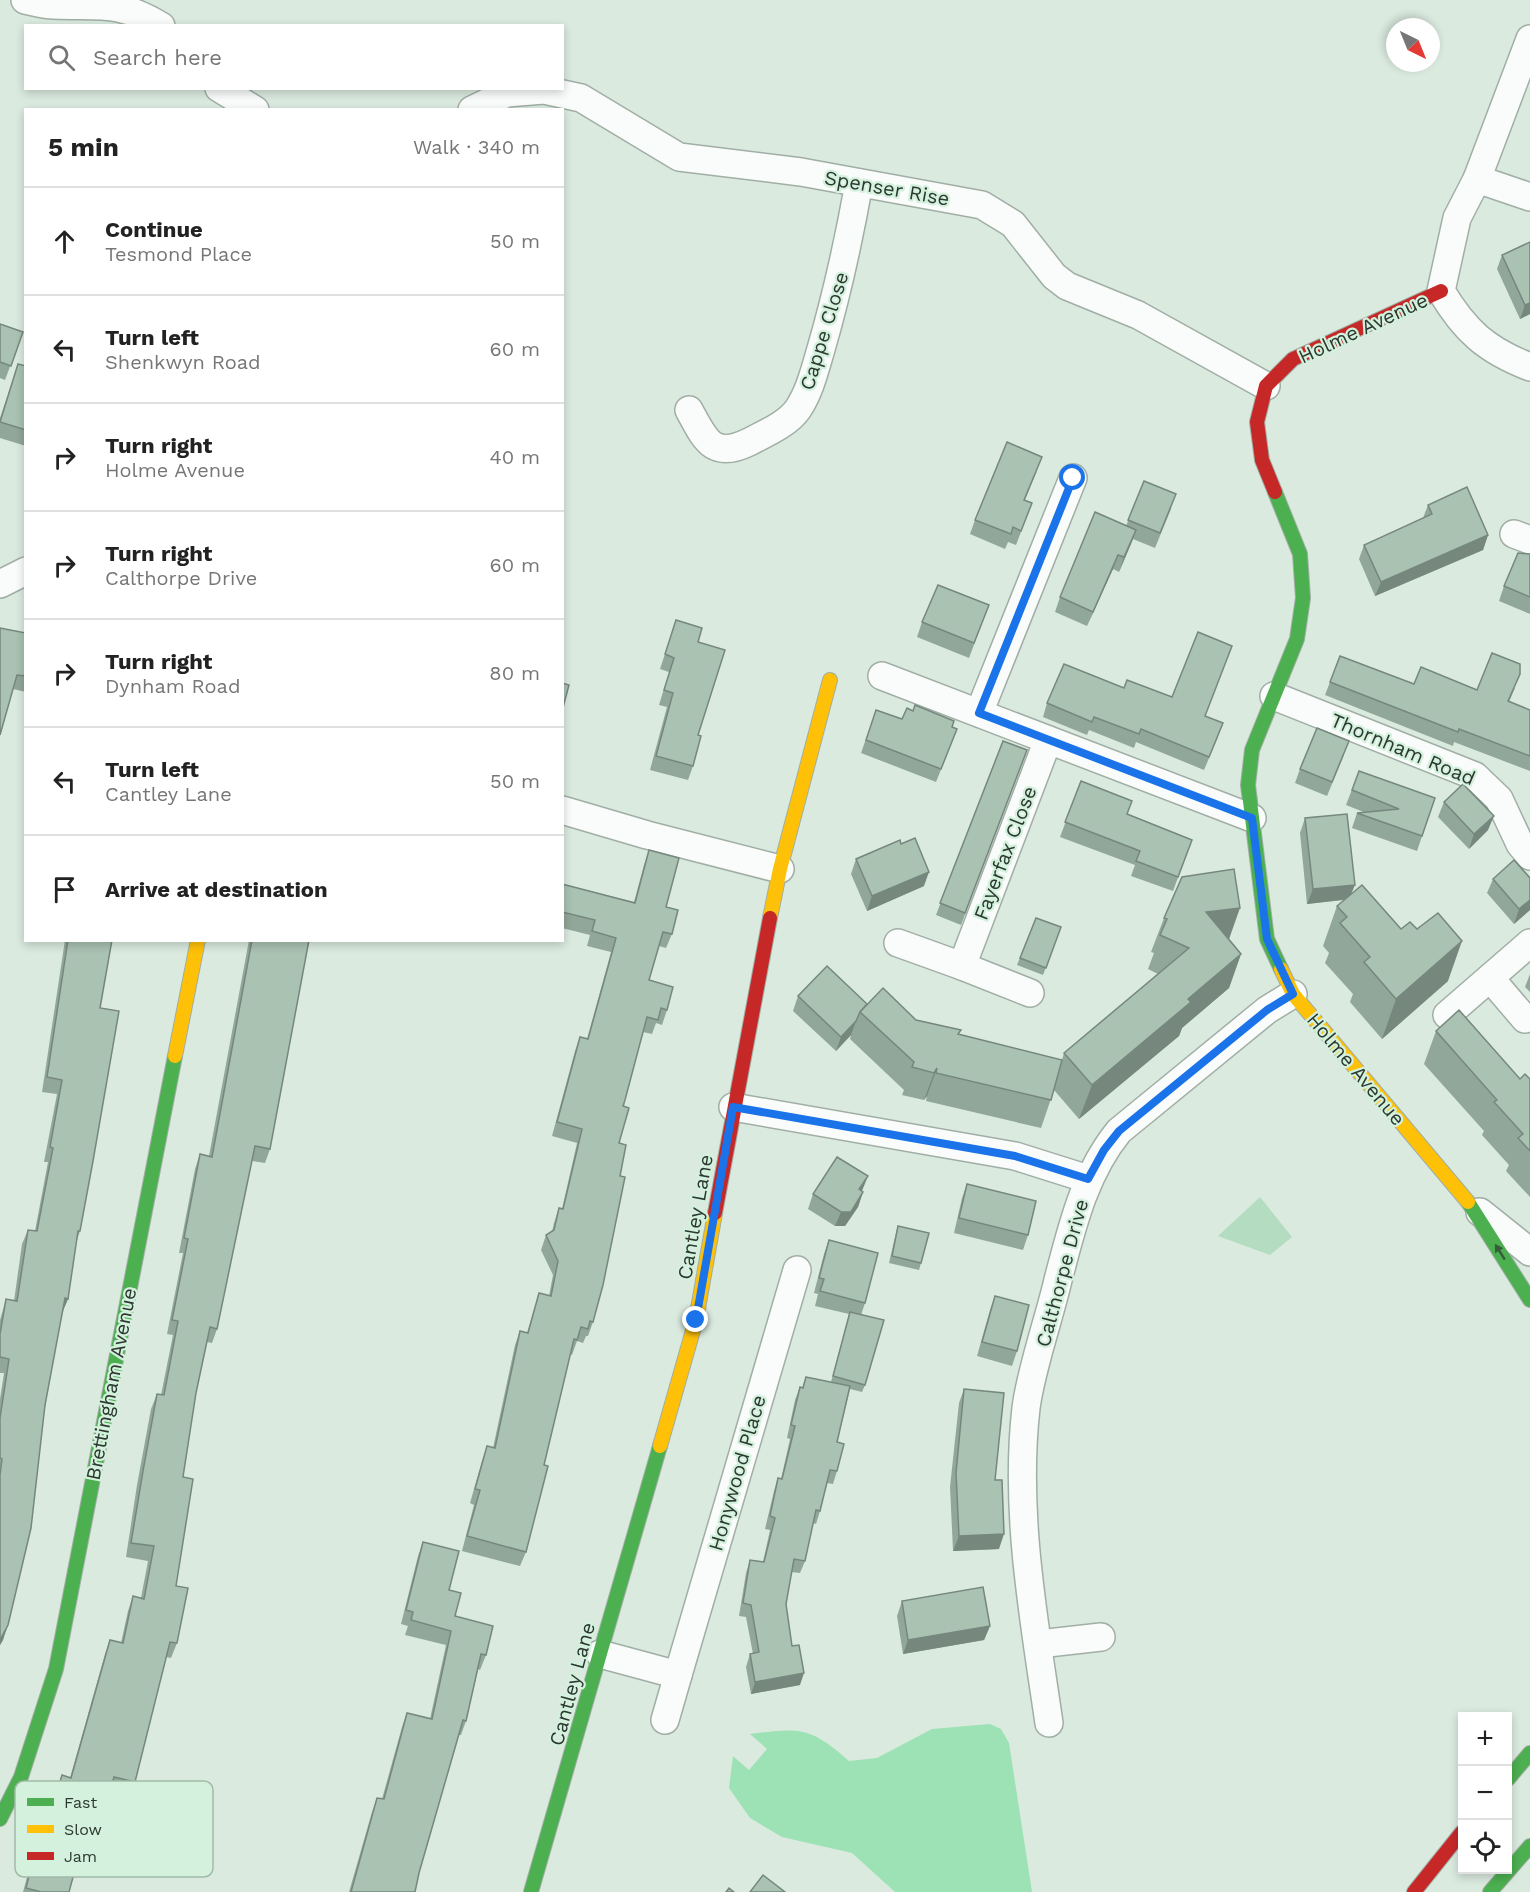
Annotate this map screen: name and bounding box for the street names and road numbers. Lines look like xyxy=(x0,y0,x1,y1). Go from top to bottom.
street label: Spenser Rise xyxy=(823,165,951,211)
street label: Cappe Close xyxy=(795,269,853,393)
street label: Holme Avenue xyxy=(1294,288,1432,368)
street label: Thornham Road xyxy=(1327,708,1479,790)
street label: Fayerfax Close xyxy=(968,783,1042,923)
street label: Holme Avenue xyxy=(1302,1008,1410,1130)
street label: Cantley Lane xyxy=(672,1153,718,1281)
street label: Calthorpe Drive xyxy=(1031,1196,1093,1350)
street label: Brettingham Avenue xyxy=(81,1286,141,1482)
street label: Honywood Place xyxy=(703,1392,771,1554)
street label: Cantley Lane xyxy=(544,1620,600,1748)

